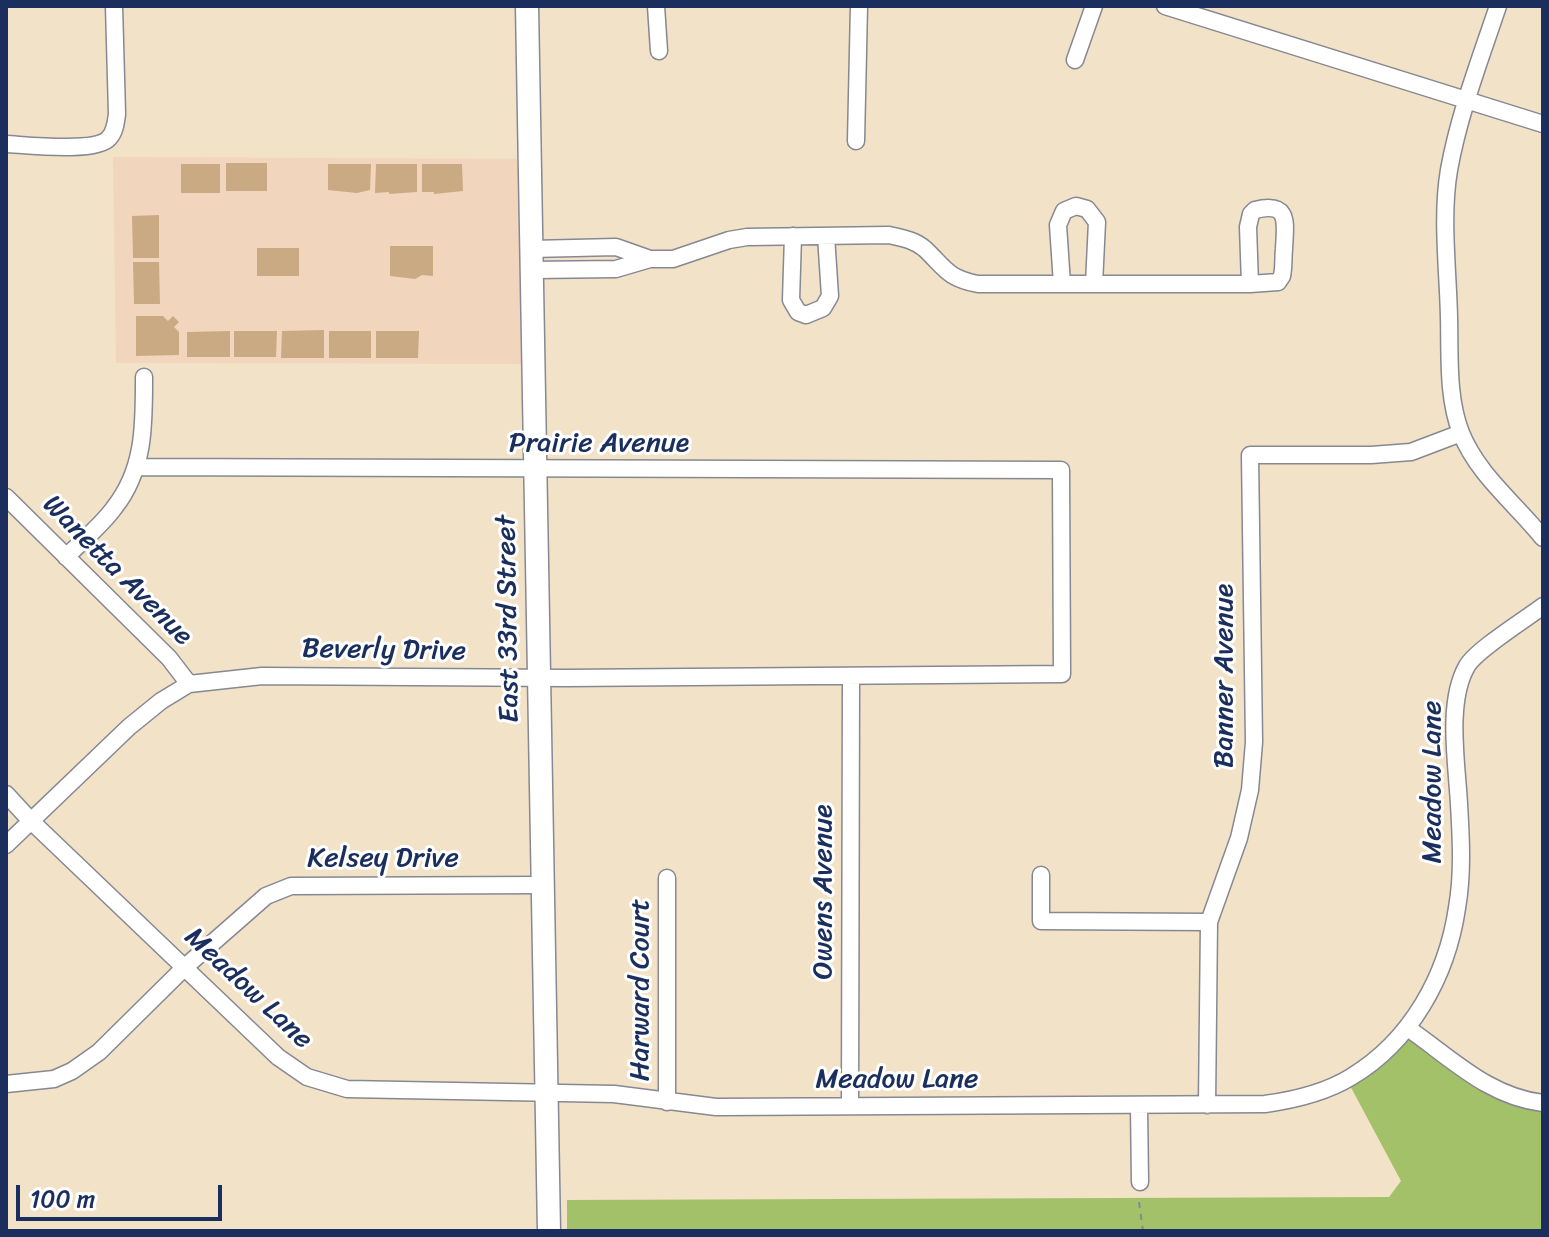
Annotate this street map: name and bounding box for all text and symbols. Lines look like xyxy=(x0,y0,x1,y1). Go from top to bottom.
street label: Prairie Avenue xyxy=(509,427,689,461)
street label: Wanetta Avenue xyxy=(35,489,199,653)
street label: East 33rd Street xyxy=(490,515,528,723)
street label: Banner Avenue xyxy=(1208,584,1242,768)
street label: Beverly Drive xyxy=(302,633,466,669)
street label: Meadow Lane xyxy=(1416,700,1450,864)
street label: Owens Avenue xyxy=(807,804,841,980)
street label: Kelsey Drive xyxy=(307,842,459,876)
street label: Harward Court xyxy=(624,899,658,1081)
street label: Meadow Lane xyxy=(177,921,319,1057)
street label: Meadow Lane xyxy=(815,1063,979,1097)
scale bar xyxy=(20,1169,226,1219)
text: 100 m xyxy=(30,1178,95,1220)

